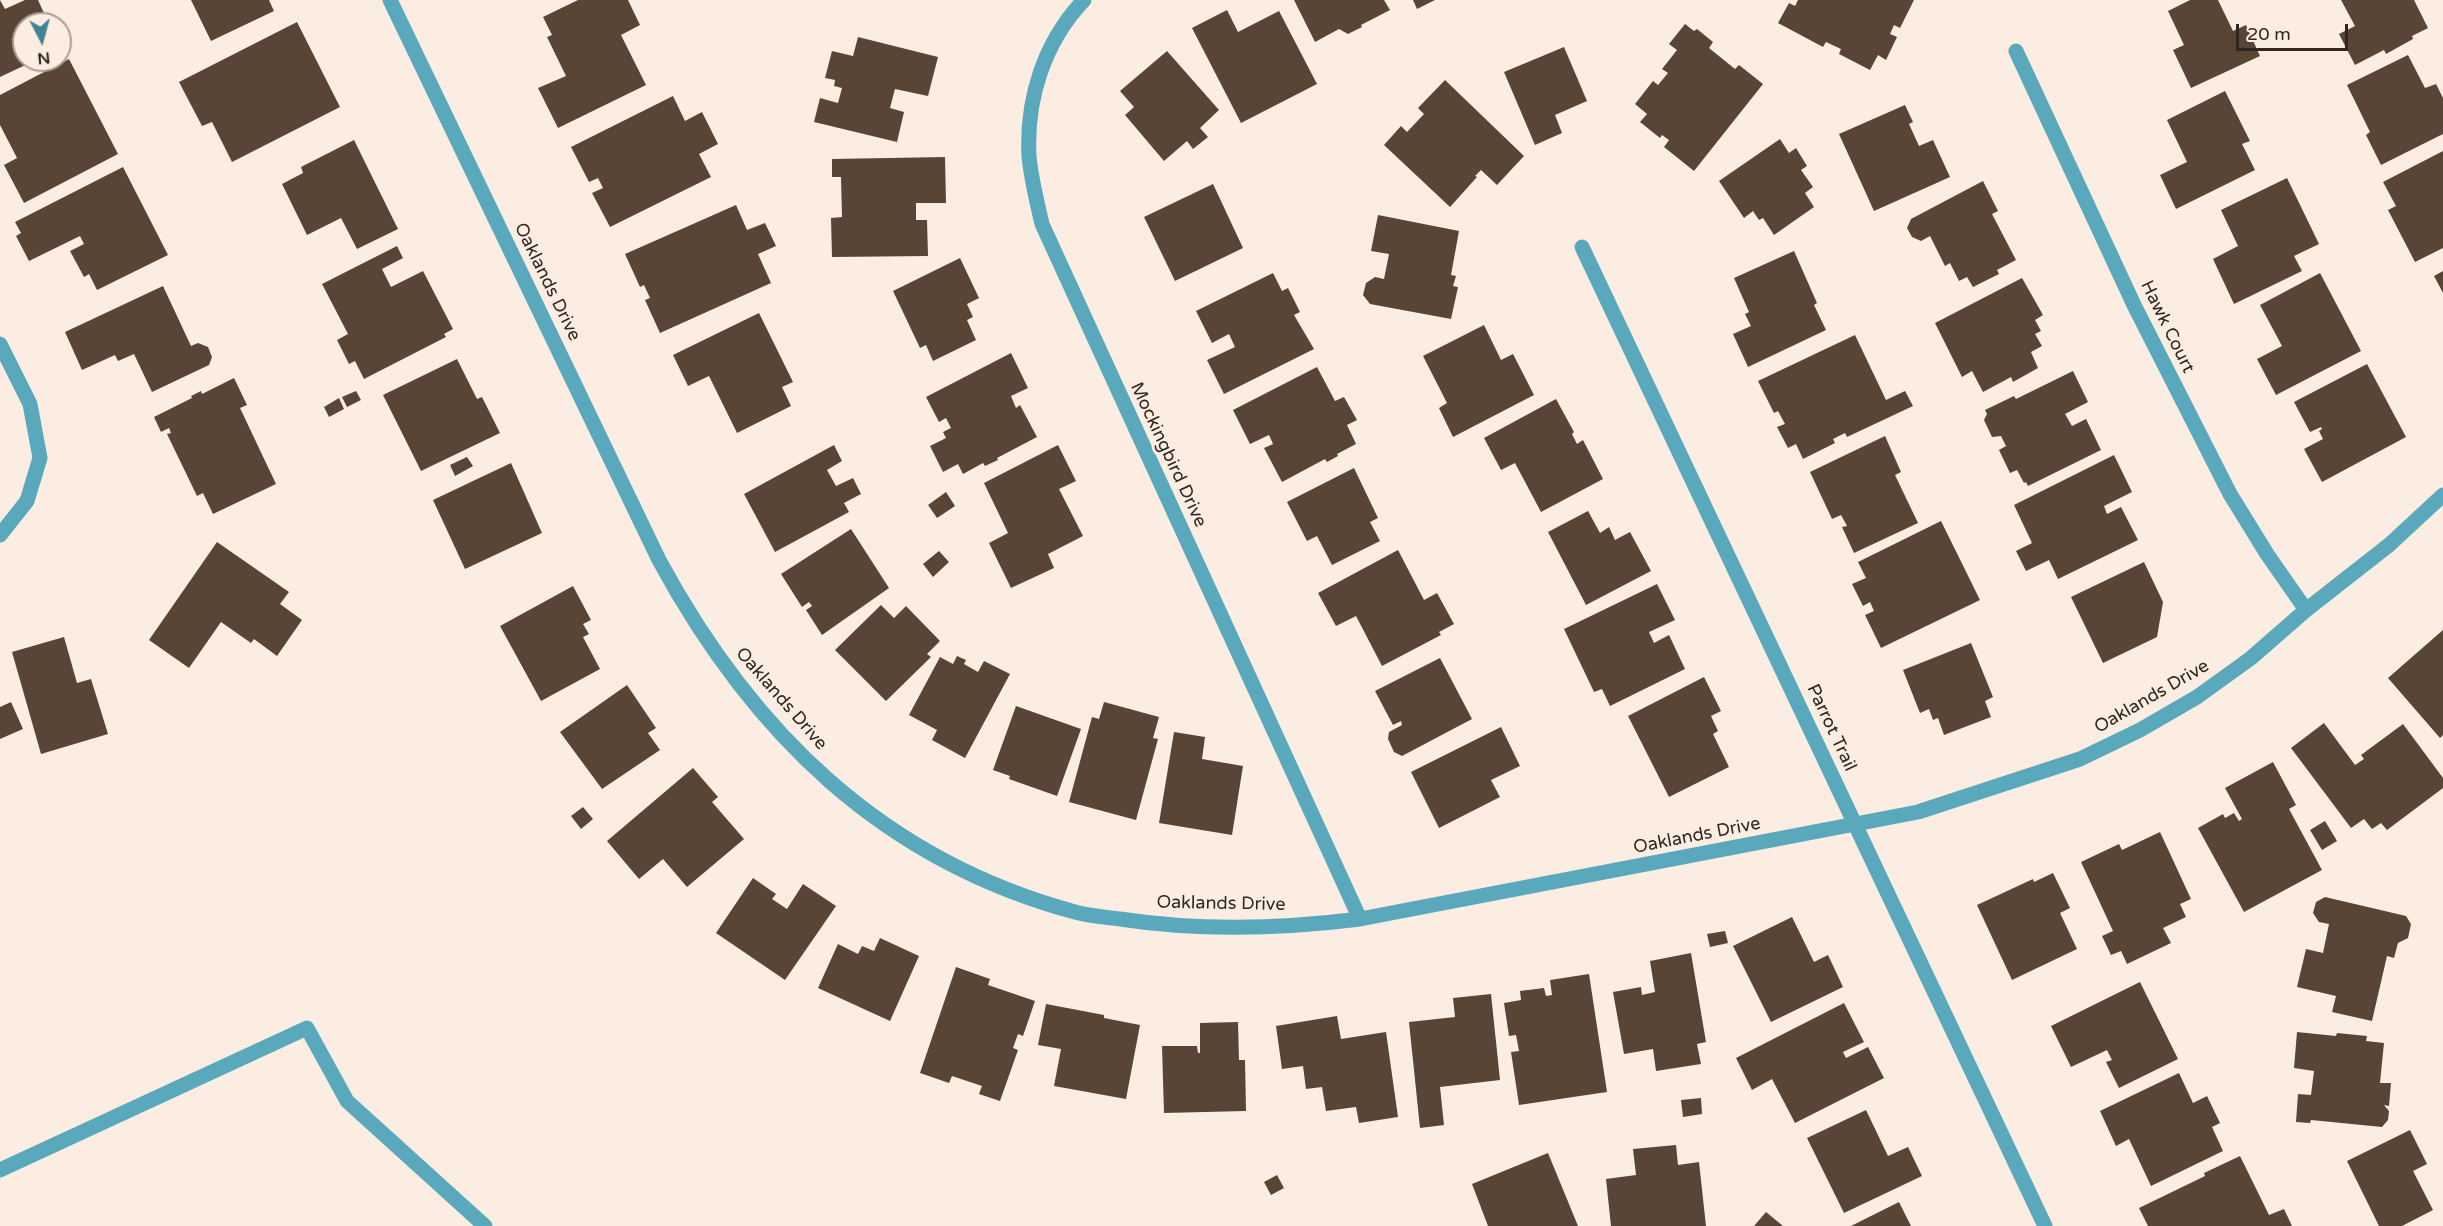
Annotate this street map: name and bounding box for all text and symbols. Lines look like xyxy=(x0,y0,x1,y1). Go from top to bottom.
north arrow xyxy=(12,12,72,72)
scale bar xyxy=(2239,12,2352,50)
text: 20 m xyxy=(2247,23,2291,45)
text: N xyxy=(36,47,51,69)
street label: Oaklands Drive xyxy=(509,219,585,345)
street label: Hawk Court xyxy=(2135,277,2199,377)
street label: Mockingbird Drive xyxy=(1125,379,1211,531)
street label: Oaklands Drive xyxy=(731,643,831,755)
street label: Oaklands Drive xyxy=(2091,655,2213,739)
street label: Parrot Trail xyxy=(1801,681,1861,775)
street label: Oaklands Drive xyxy=(1632,813,1762,859)
street label: Oaklands Drive xyxy=(1156,892,1286,916)

